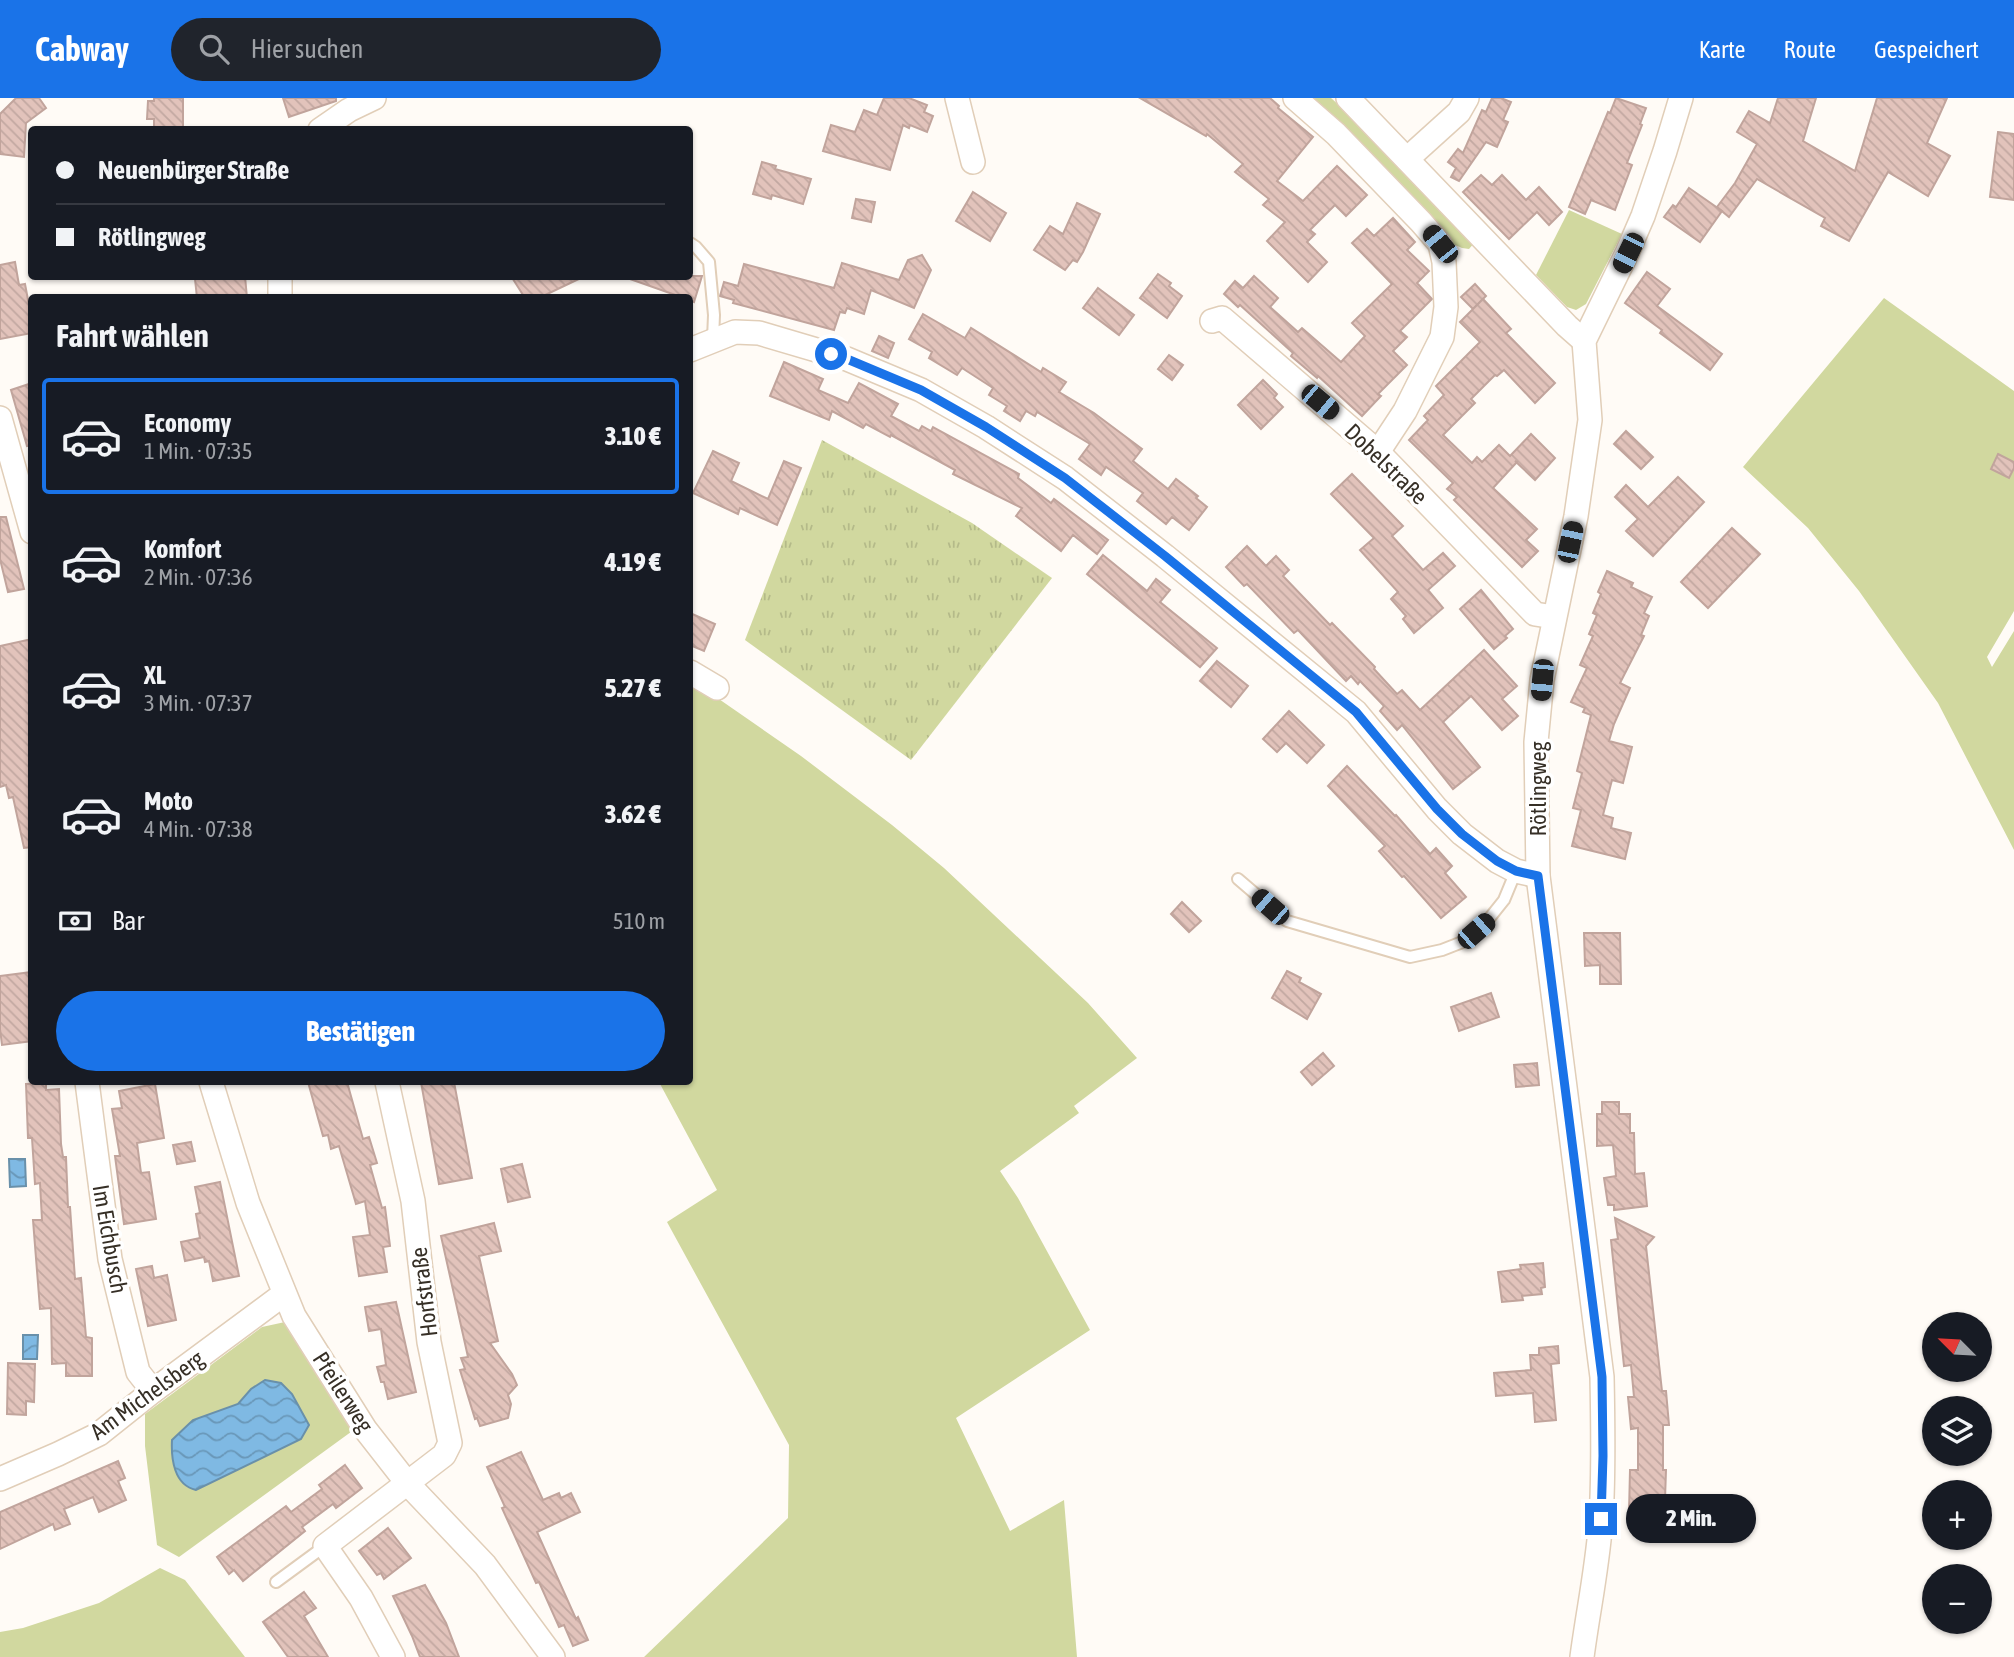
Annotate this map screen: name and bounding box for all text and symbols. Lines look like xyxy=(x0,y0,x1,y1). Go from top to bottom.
search box xyxy=(171,18,661,81)
text: Cabway xyxy=(35,30,129,68)
icon: search xyxy=(195,30,233,68)
text: Hier suchen xyxy=(251,34,363,64)
text: Karte xyxy=(1699,36,1745,63)
text: Route xyxy=(1783,36,1836,63)
text: Gespeichert xyxy=(1874,36,1979,63)
text: Neuenbürger Straße xyxy=(98,155,289,185)
car xyxy=(1419,221,1462,267)
text: Rötlingweg xyxy=(98,222,206,252)
car xyxy=(1610,230,1647,276)
text: Fahrt wählen xyxy=(56,317,209,354)
route start xyxy=(815,338,847,370)
car xyxy=(1298,380,1343,424)
icon: car xyxy=(60,405,123,468)
text: Economy xyxy=(144,408,231,438)
street label: Dobelstraße xyxy=(1340,418,1432,510)
text: 3.10 € xyxy=(604,421,661,451)
text: 1 Min. · 07:35 xyxy=(144,438,252,464)
car xyxy=(1556,519,1585,565)
icon: car xyxy=(60,531,123,594)
text: Komfort xyxy=(144,534,221,564)
text: 4.19 € xyxy=(604,547,661,577)
text: 2 Min. · 07:36 xyxy=(144,564,252,590)
icon: car xyxy=(60,657,123,720)
car xyxy=(1530,658,1555,702)
text: XL xyxy=(144,660,166,690)
text: 5.27 € xyxy=(604,673,661,703)
text: 3 Min. · 07:37 xyxy=(144,690,252,716)
street label: Rötlingweg xyxy=(1525,741,1551,837)
icon: car xyxy=(60,783,123,846)
text: Moto xyxy=(144,786,193,816)
text: 3.62 € xyxy=(604,799,661,829)
text: 4 Min. · 07:38 xyxy=(144,816,252,842)
car xyxy=(1248,885,1293,929)
icon: cash xyxy=(56,902,94,940)
text: Bar xyxy=(112,906,144,936)
text: 510 m xyxy=(613,908,665,934)
car xyxy=(1454,909,1499,953)
button: Bestätigen xyxy=(56,991,665,1071)
street label: Im Eichbusch xyxy=(88,1183,132,1295)
street label: Horfstraße xyxy=(406,1246,442,1338)
north arrow xyxy=(1922,1312,1992,1382)
map controls xyxy=(1922,1312,1992,1634)
street label: Am Michelsberg xyxy=(85,1345,209,1445)
street label: Pfeilerweg xyxy=(308,1347,379,1437)
button: layers xyxy=(1922,1396,1992,1466)
button: + xyxy=(1922,1480,1992,1550)
callout: 2 Min. xyxy=(1626,1494,1755,1544)
route end xyxy=(1585,1503,1617,1535)
text: 2 Min. xyxy=(1666,1505,1716,1531)
button: − xyxy=(1922,1564,1992,1634)

